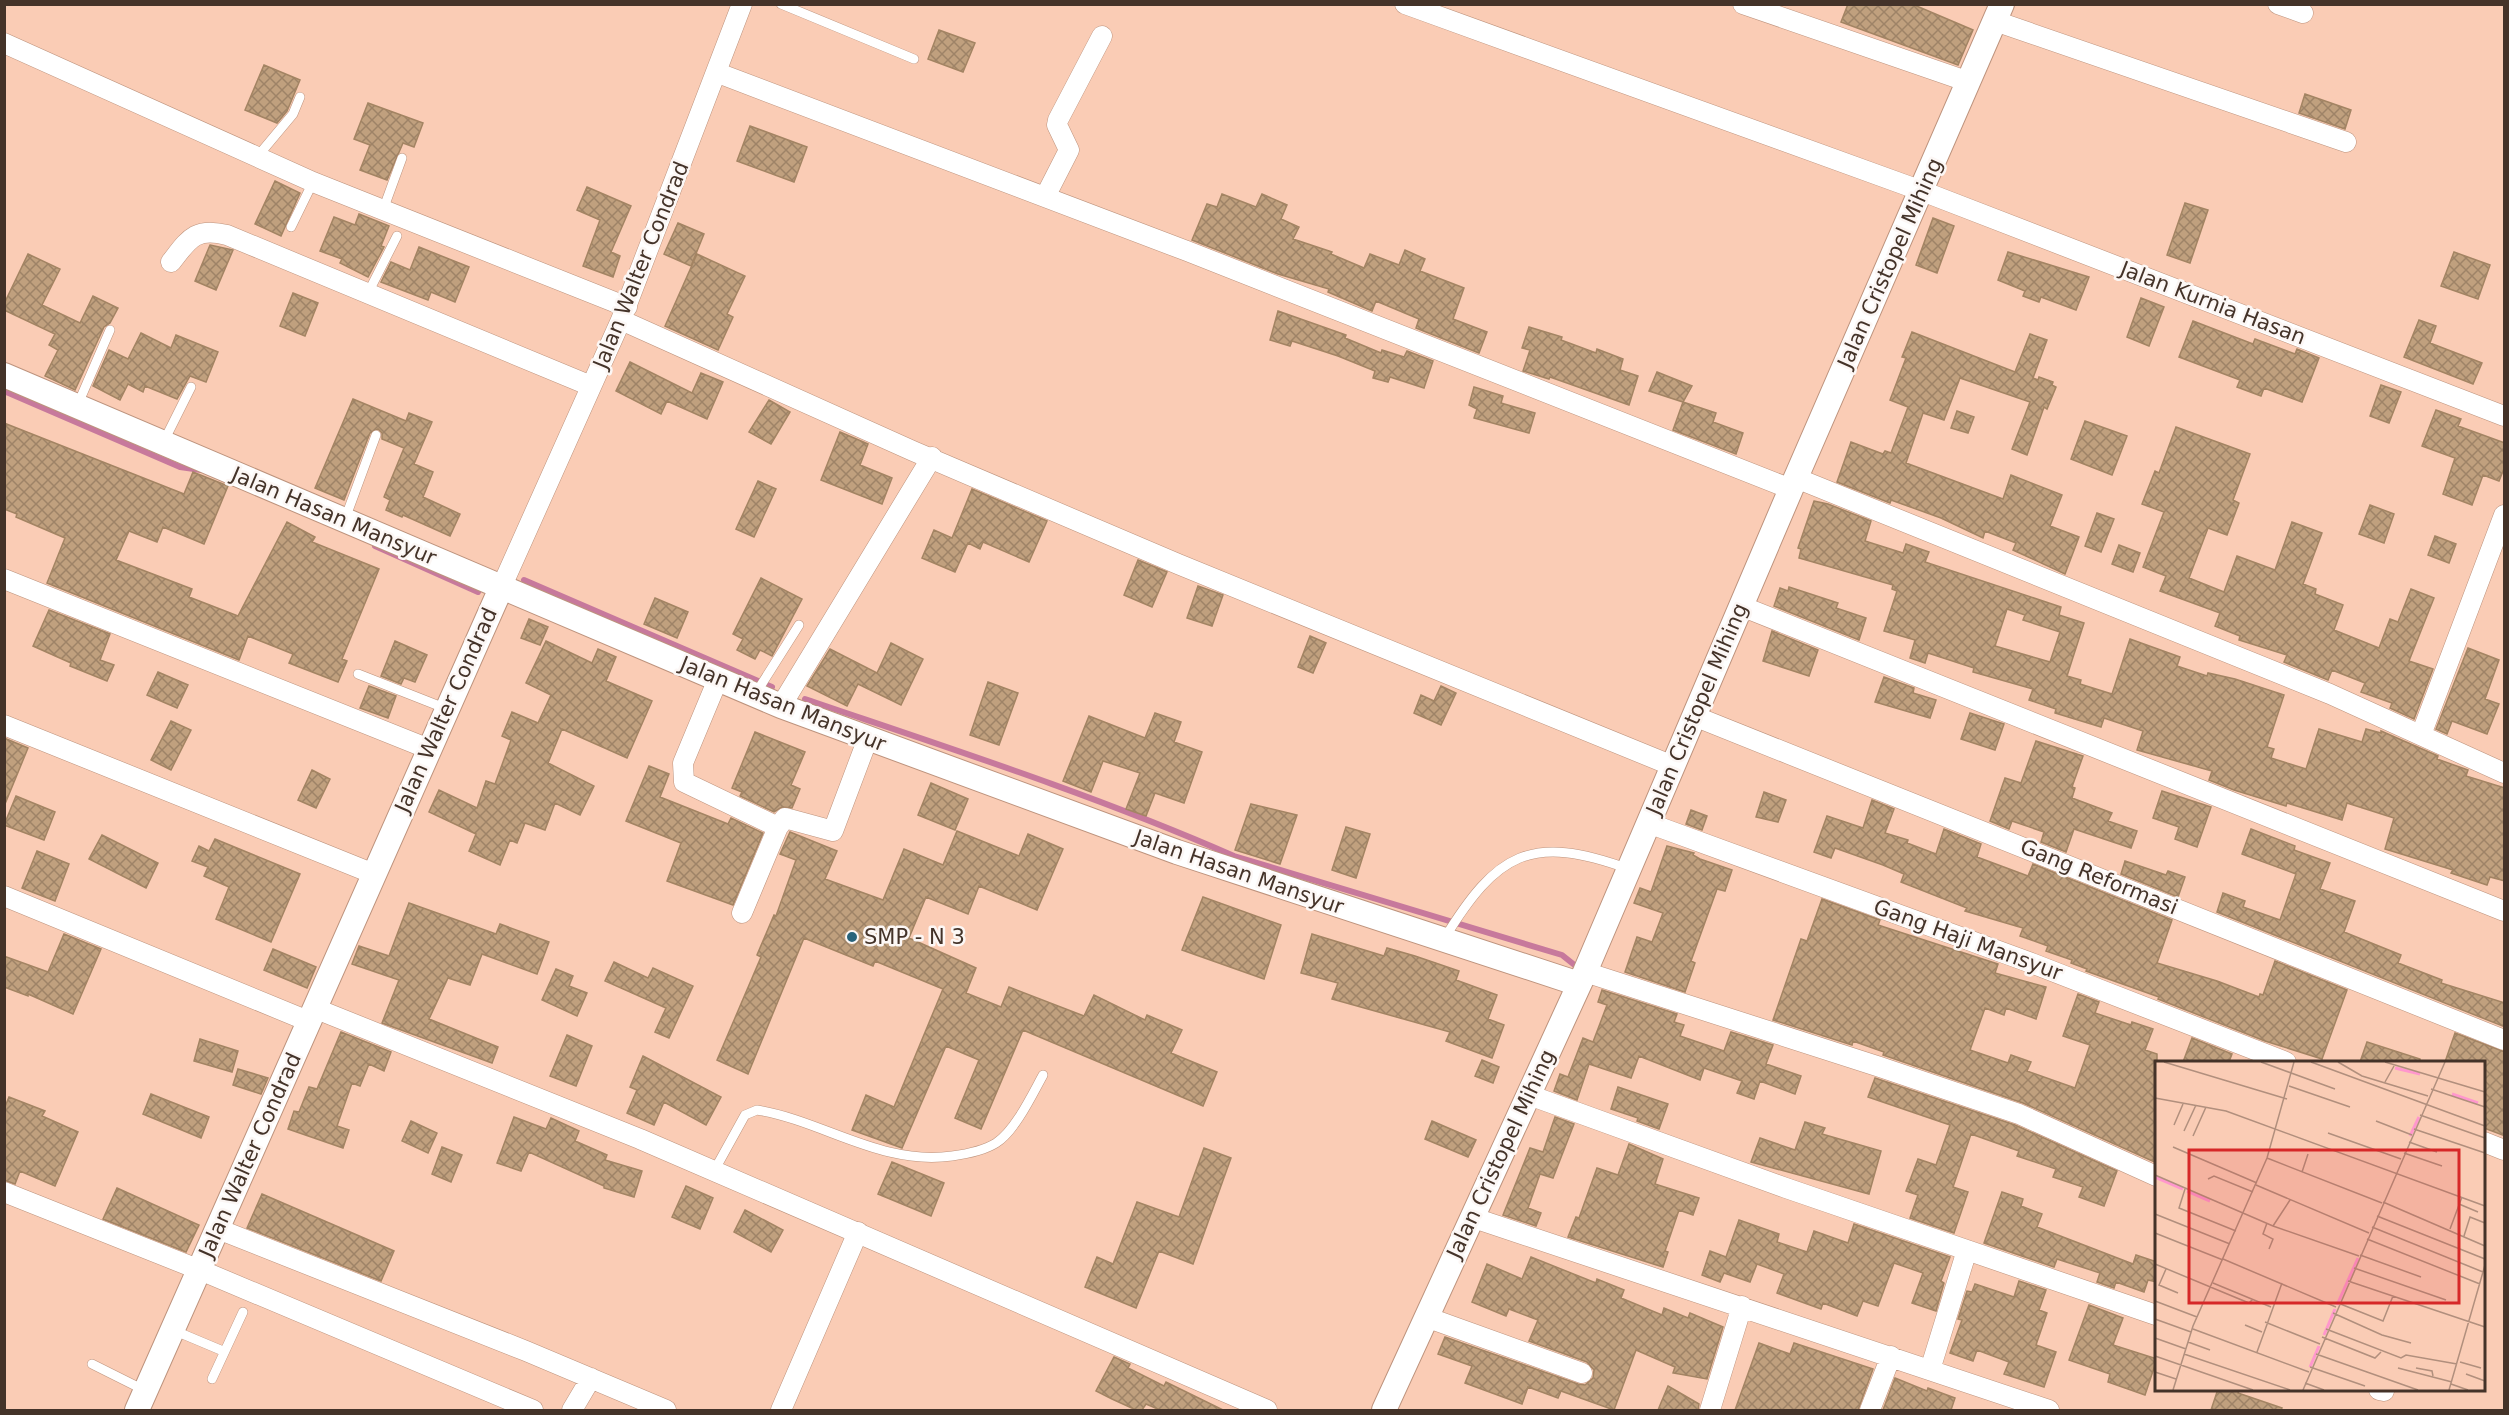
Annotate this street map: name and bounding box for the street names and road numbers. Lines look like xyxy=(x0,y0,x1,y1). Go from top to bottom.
street label: Jalan Cristopel Mihing xyxy=(1832,154,1947,374)
street label: Jalan Walter Condrad xyxy=(588,158,694,374)
street label: Jalan Kurnia Hasan xyxy=(2115,256,2309,349)
street label: Jalan Hasan Mansyur xyxy=(226,461,440,570)
street label: Jalan Cristopel Mihing xyxy=(1641,600,1752,820)
street label: Jalan Walter Condrad xyxy=(389,604,502,818)
street label: Jalan Hasan Mansyur xyxy=(675,651,890,756)
street label: Jalan Hasan Mansyur xyxy=(1129,824,1347,919)
street label: Gang Reformasi xyxy=(2017,834,2181,920)
street label: Gang Haji Mansyur xyxy=(1870,895,2066,985)
street label: Jalan Cristopel Mihing xyxy=(1441,1046,1560,1264)
street label: Jalan Walter Condrad xyxy=(193,1049,306,1263)

